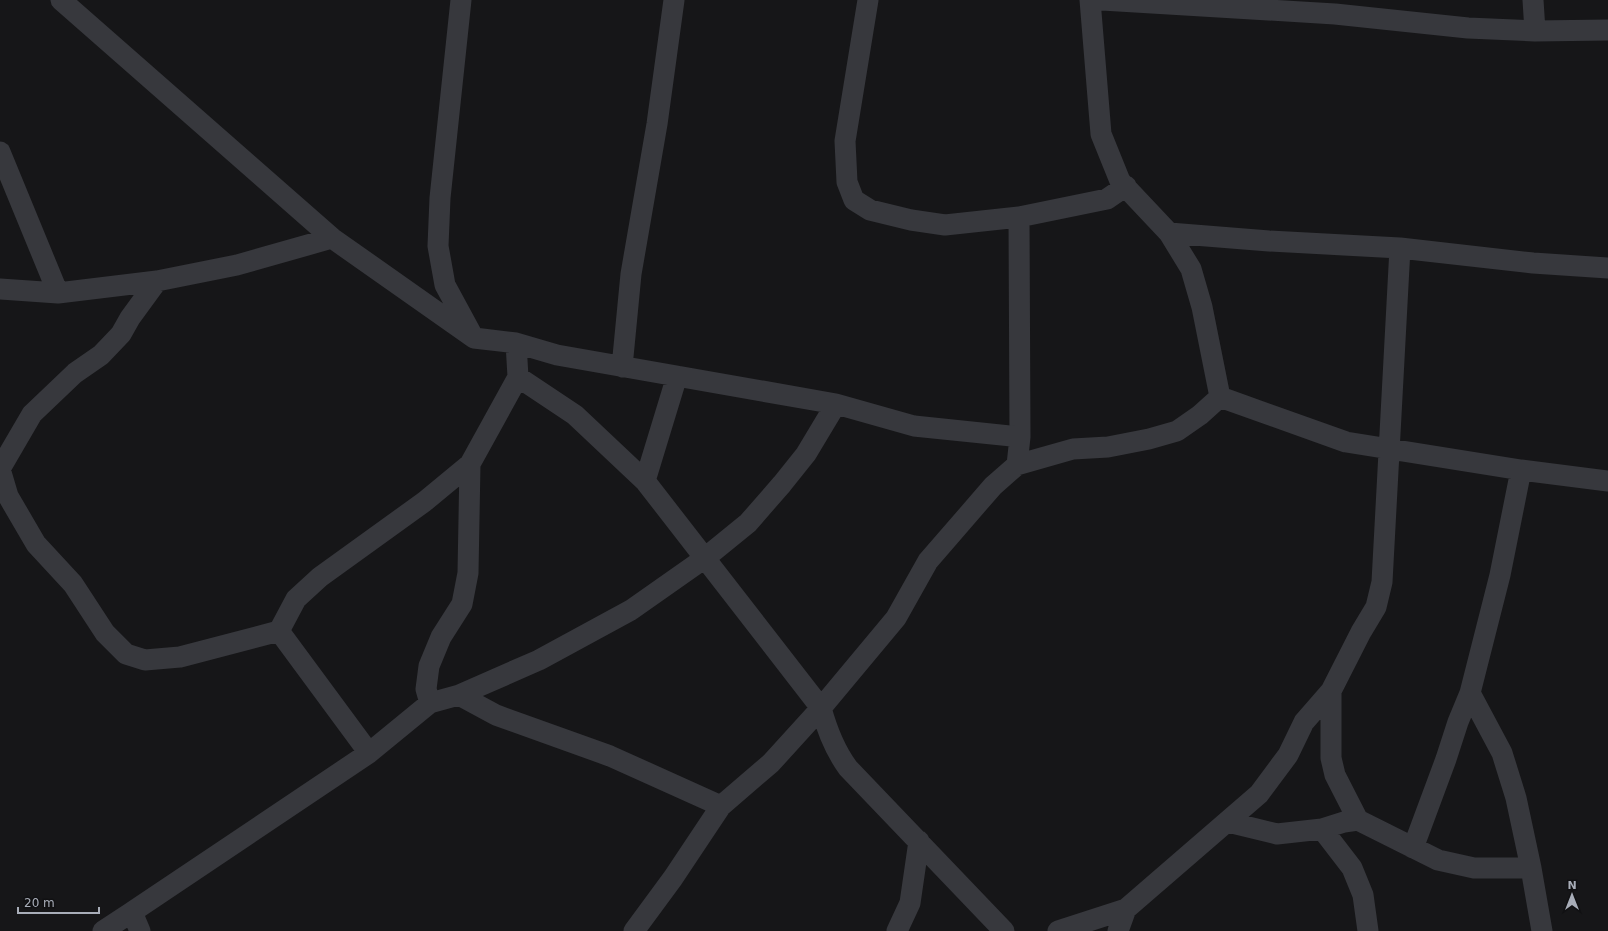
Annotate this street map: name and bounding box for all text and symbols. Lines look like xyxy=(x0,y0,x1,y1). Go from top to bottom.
north arrow xyxy=(1552,875,1592,915)
text: N xyxy=(1567,879,1577,892)
scale bar xyxy=(18,889,99,915)
text: 20 m xyxy=(24,896,55,910)

